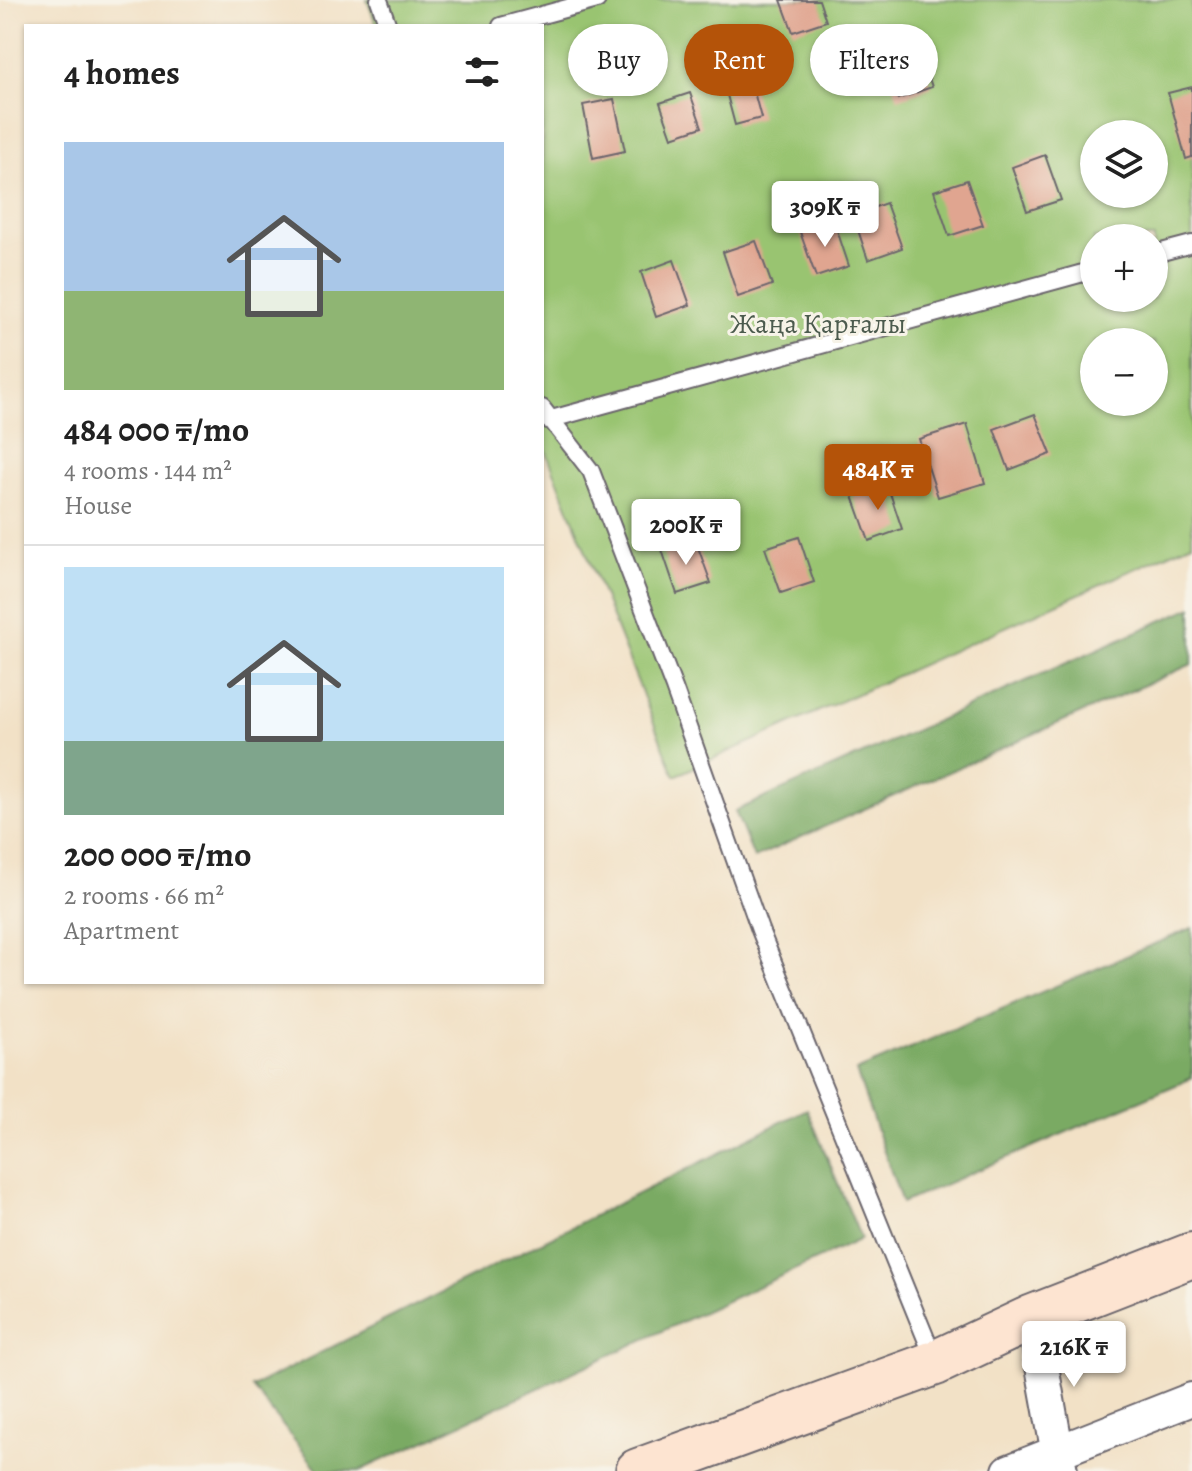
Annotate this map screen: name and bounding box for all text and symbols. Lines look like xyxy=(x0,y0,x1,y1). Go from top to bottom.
chip: Buy xyxy=(568,24,668,96)
chip: Rent xyxy=(684,24,794,96)
chip: Filters xyxy=(810,24,938,96)
text: 4 homes xyxy=(64,49,180,96)
icon: filters xyxy=(460,50,504,94)
map controls xyxy=(1080,120,1168,416)
button: layers xyxy=(1080,120,1168,208)
pin: 309K ₸ xyxy=(760,181,890,249)
text: 309K ₸ xyxy=(790,189,860,224)
icon: home xyxy=(212,194,356,338)
button: + xyxy=(1080,224,1168,312)
park label: Жаңа Қарғалы xyxy=(730,305,906,343)
button: − xyxy=(1080,328,1168,416)
text: 484 000 ₸/mo xyxy=(64,406,249,453)
pin: 484K ₸ xyxy=(813,444,943,512)
text: 484K ₸ xyxy=(842,452,914,487)
text: 4 rooms · 144 m² xyxy=(64,453,232,488)
text: House xyxy=(64,488,132,523)
pin: 200K ₸ xyxy=(621,499,751,567)
text: 200K ₸ xyxy=(649,507,723,542)
icon: home xyxy=(212,619,356,763)
text: 200 000 ₸/mo xyxy=(64,831,252,878)
text: 2 rooms · 66 m² xyxy=(64,878,224,913)
text: Apartment xyxy=(64,913,179,948)
pin: 216K ₸ xyxy=(1009,1321,1139,1389)
text: 216K ₸ xyxy=(1040,1329,1108,1364)

